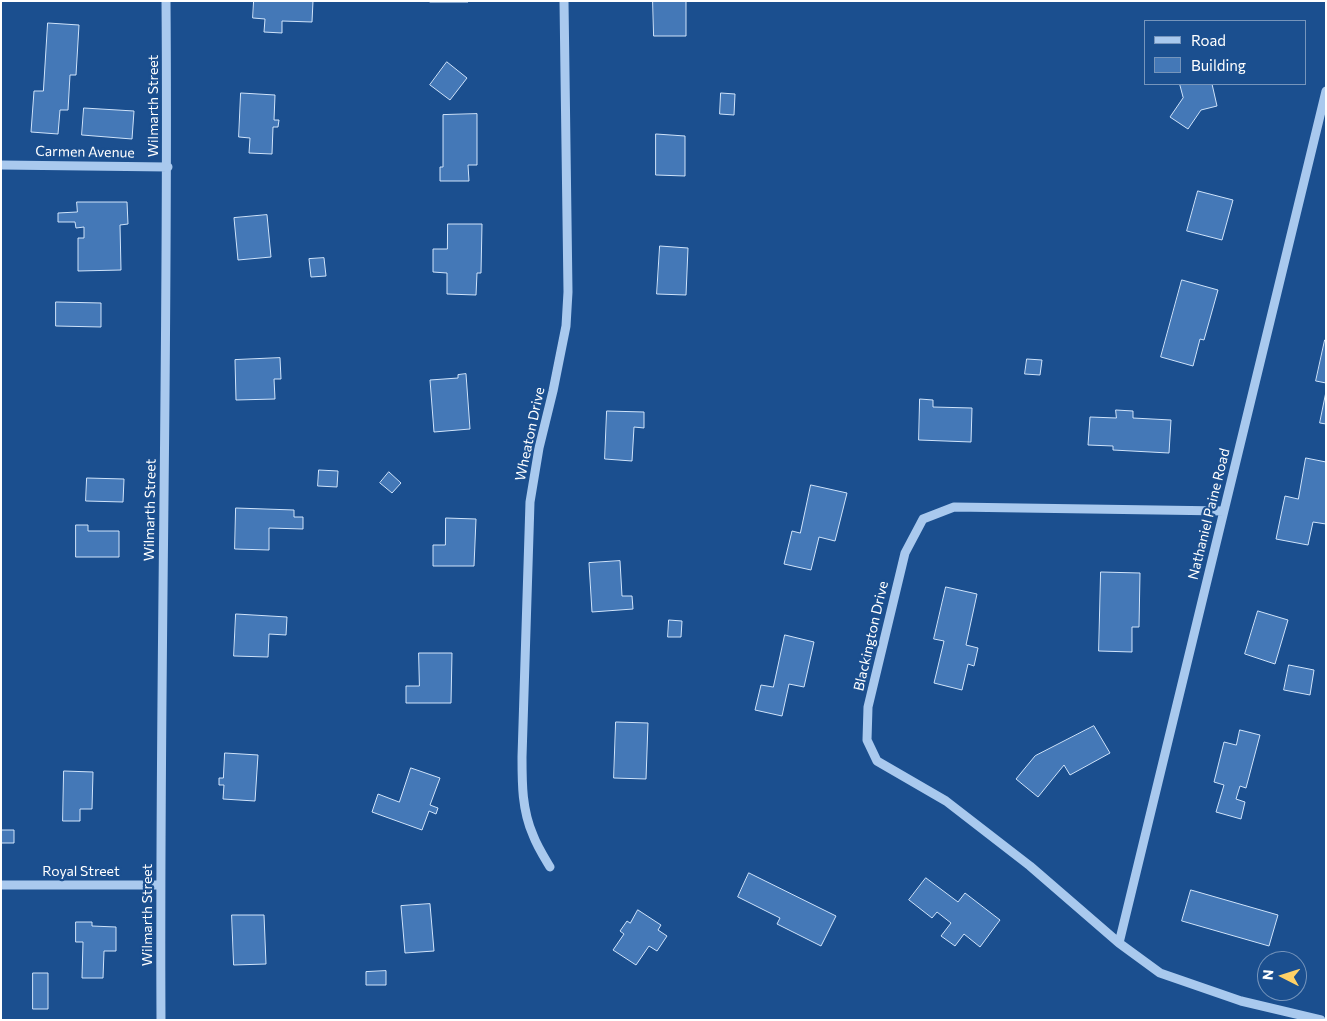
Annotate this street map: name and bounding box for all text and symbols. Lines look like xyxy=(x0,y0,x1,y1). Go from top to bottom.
legend xyxy=(1144,20,1307,85)
text: Road xyxy=(1191,31,1226,49)
street label: Wilmarth Street xyxy=(145,55,161,157)
text: Building xyxy=(1191,56,1246,74)
street label: Carmen Avenue xyxy=(35,143,135,161)
street label: Wheaton Drive xyxy=(512,386,548,482)
street label: Nathaniel Paine Road xyxy=(1185,447,1233,581)
street label: Wilmarth Street xyxy=(141,459,159,561)
street label: Blackington Drive xyxy=(850,579,892,693)
street label: Royal Street xyxy=(42,863,120,879)
street label: Wilmarth Street xyxy=(139,864,155,966)
north arrow xyxy=(1257,951,1307,1001)
text: N xyxy=(1259,969,1276,981)

